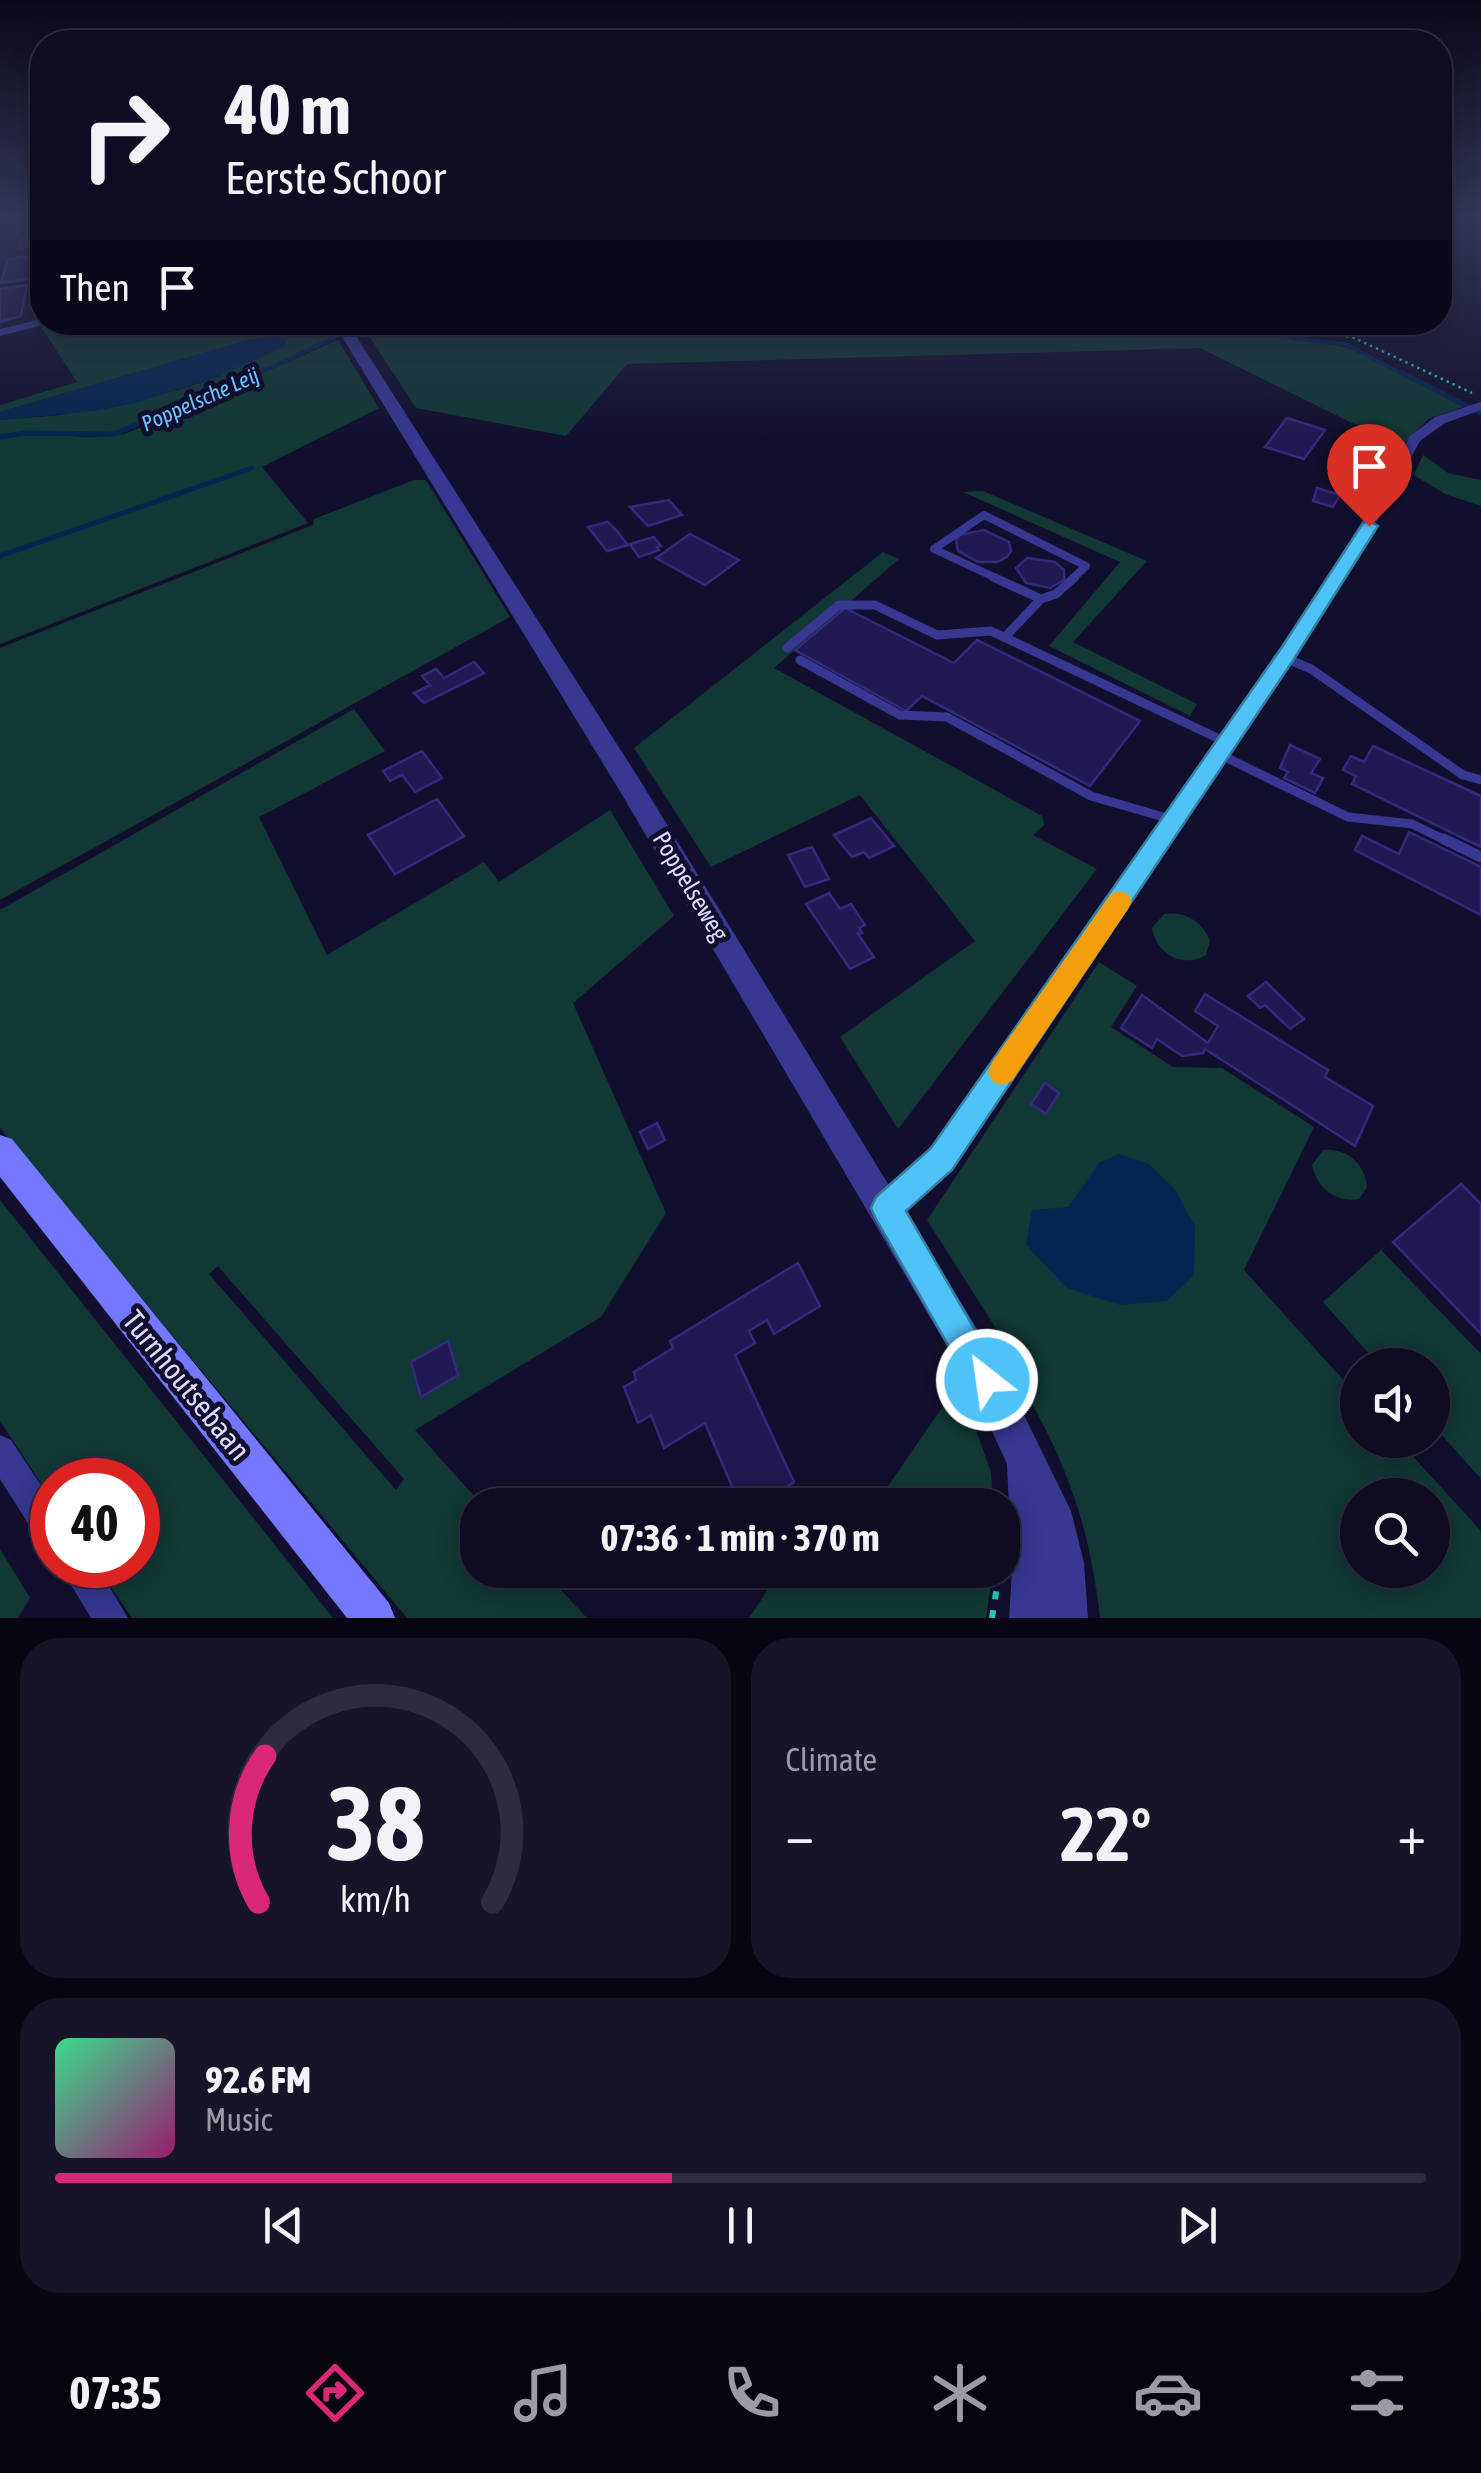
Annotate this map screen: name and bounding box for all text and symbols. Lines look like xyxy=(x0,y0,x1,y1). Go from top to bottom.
text: 40 m xyxy=(225,69,351,149)
icon: right xyxy=(60,70,190,200)
text: Eerste Schoor xyxy=(225,152,446,204)
icon: arrive xyxy=(150,260,205,315)
text: Then xyxy=(60,266,130,309)
water label: Poppelsche Leij xyxy=(137,362,263,436)
pin xyxy=(1327,424,1412,527)
icon: arrive xyxy=(1342,439,1397,494)
street label: Poppelseweg xyxy=(648,826,735,946)
street label: Turnhoutsebaan xyxy=(116,1303,258,1467)
position arrow xyxy=(935,1328,1039,1432)
map controls xyxy=(1340,1348,1450,1588)
button: sound xyxy=(1340,1348,1450,1458)
speed limit sign: 40 xyxy=(30,1458,160,1588)
button: search xyxy=(1340,1478,1450,1588)
text: 07:36 · 1 min · 370 m xyxy=(600,1516,880,1559)
text: Climate xyxy=(786,1741,877,1778)
text: 38 xyxy=(326,1763,424,1882)
text: 22° xyxy=(1060,1791,1151,1877)
text: − xyxy=(786,1803,814,1866)
text: + xyxy=(1397,1803,1426,1866)
text: km/h xyxy=(340,1879,411,1920)
text: 92.6 FM xyxy=(205,2058,311,2101)
text: Music xyxy=(205,2101,272,2138)
icon: previous xyxy=(256,2198,311,2253)
icon: pause xyxy=(713,2198,768,2253)
icon: next xyxy=(1170,2198,1225,2253)
icon: directions xyxy=(300,2358,370,2428)
icon: music xyxy=(508,2358,578,2428)
icon: phone xyxy=(717,2358,787,2428)
icon: climate xyxy=(925,2358,995,2428)
icon: car xyxy=(1133,2358,1203,2428)
icon: filters xyxy=(1342,2358,1412,2428)
text: 07:35 xyxy=(69,2367,162,2419)

